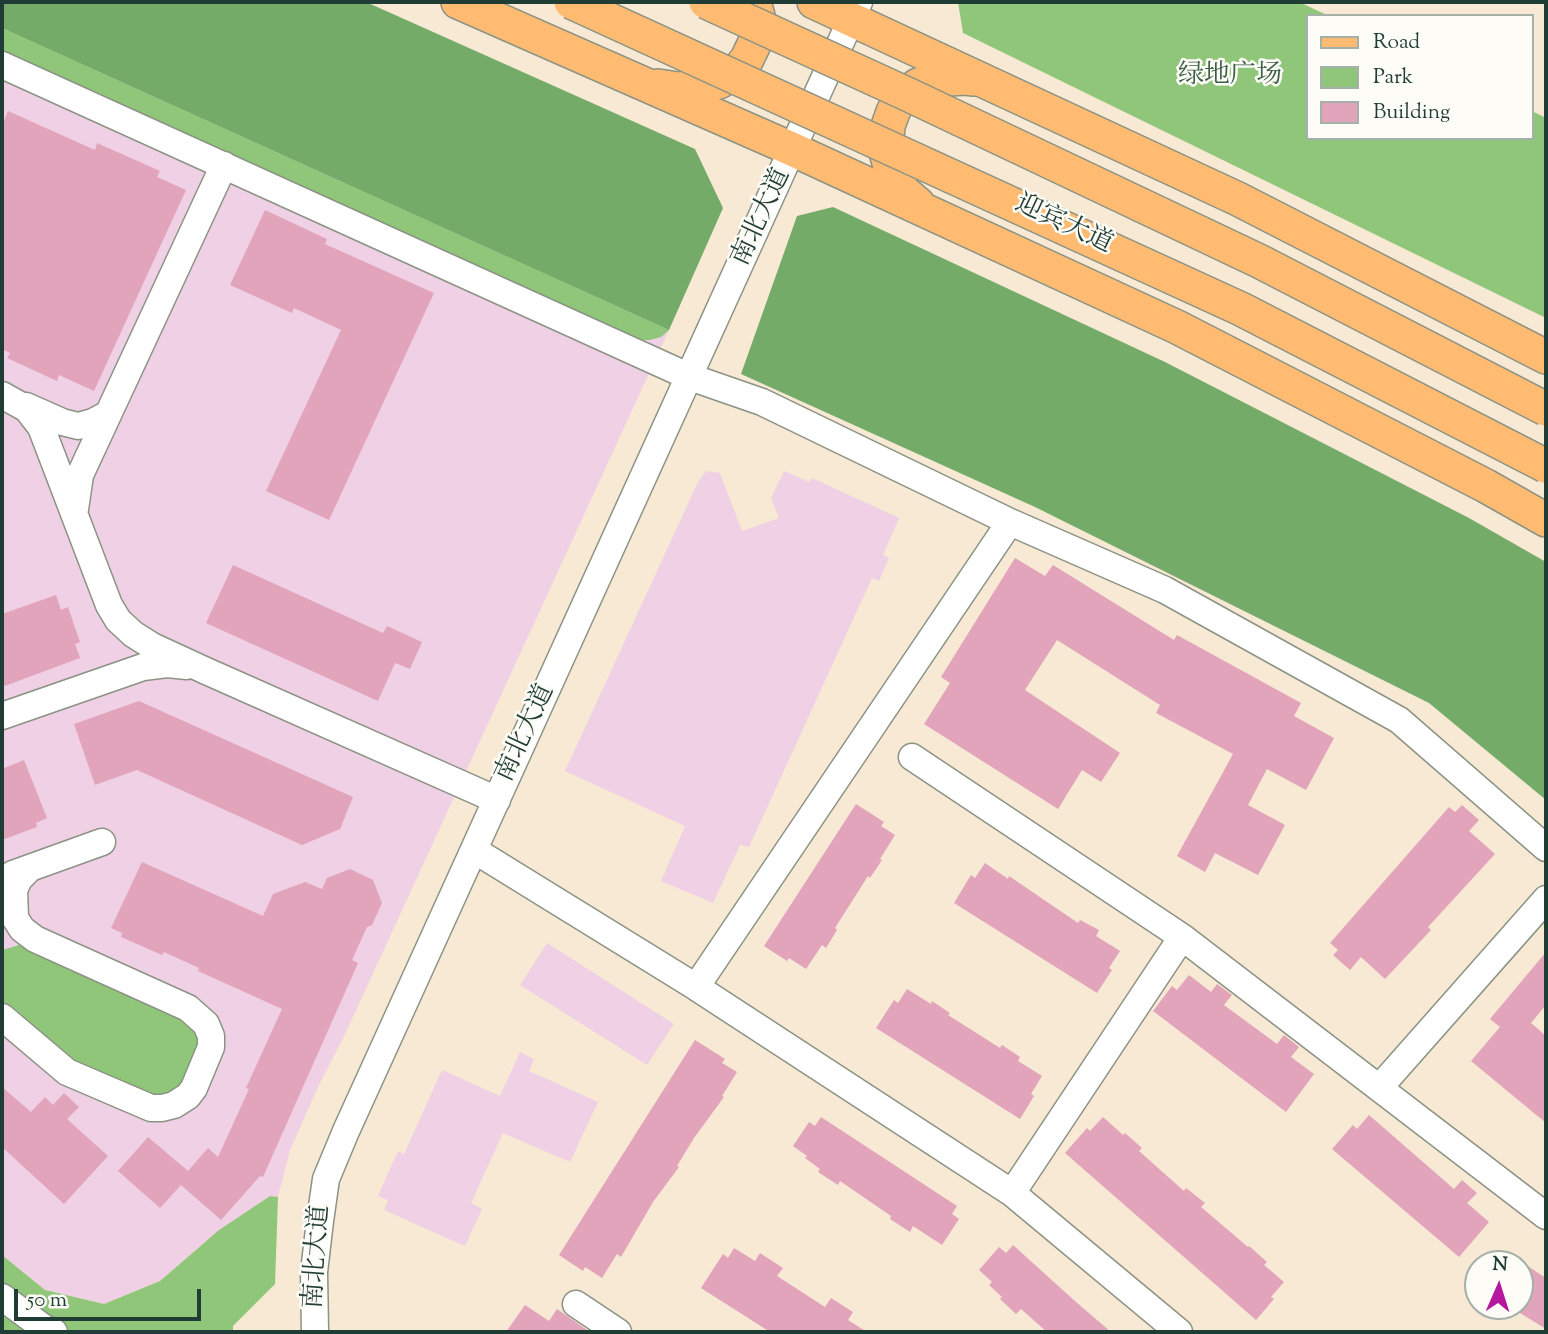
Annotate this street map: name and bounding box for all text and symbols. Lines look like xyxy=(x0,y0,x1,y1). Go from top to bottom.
legend xyxy=(1306,14,1534,140)
text: Road xyxy=(1373,28,1420,58)
park label: 绿地广场 xyxy=(1178,62,1282,94)
text: Park xyxy=(1373,63,1413,93)
text: Building xyxy=(1373,98,1450,128)
street label: 南北大道 xyxy=(727,164,799,272)
street label: 迎宾大道 xyxy=(1009,190,1117,262)
street label: 南北大道 xyxy=(491,680,563,788)
street label: 南北大道 xyxy=(300,1204,338,1310)
north arrow xyxy=(1464,1250,1534,1320)
text: N xyxy=(1492,1252,1508,1279)
scale bar xyxy=(18,1274,205,1318)
text: 50 m xyxy=(27,1286,67,1316)

